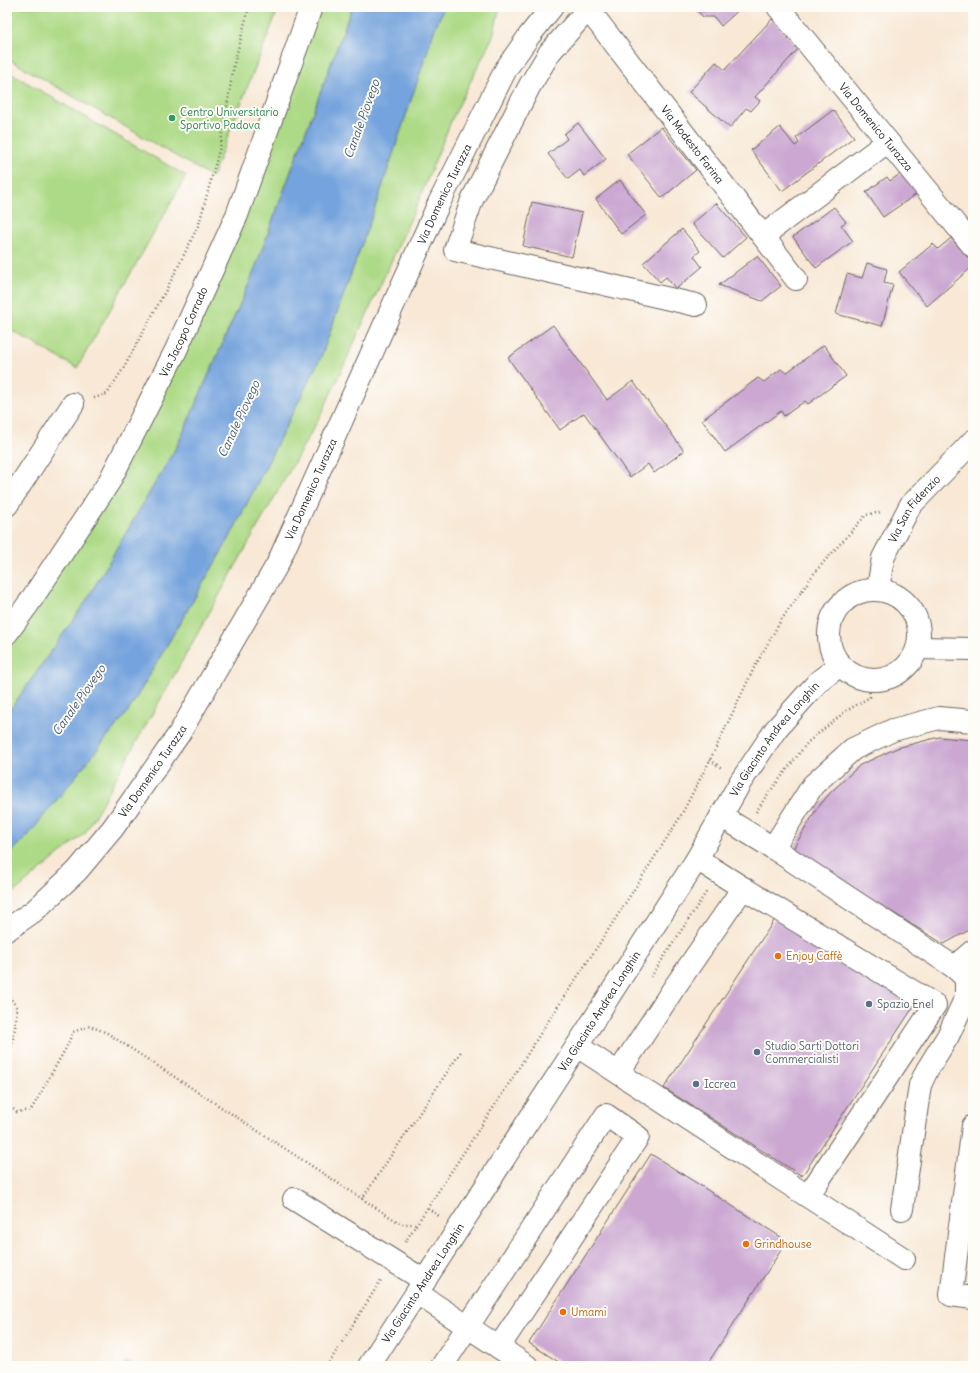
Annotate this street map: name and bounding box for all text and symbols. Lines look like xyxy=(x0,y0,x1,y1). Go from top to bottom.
water label: Canale Piovego xyxy=(340,76,383,160)
street label: Via Domenico Turazza xyxy=(836,80,916,174)
street label: Via Modesto Farina xyxy=(658,103,727,186)
place label: Centro Universitario Sportivo Padova xyxy=(180,105,279,132)
marker: Centro Universitario Sportivo Padova xyxy=(167,113,177,123)
street label: Via Domenico Turazza xyxy=(414,141,474,247)
street label: Via Jacopo Corrado xyxy=(157,285,211,379)
water label: Canale Piovego xyxy=(214,377,263,459)
street label: Via Domenico Turazza xyxy=(282,436,340,542)
street label: Via San Fidenzio xyxy=(885,472,943,545)
water label: Canale Piovego xyxy=(49,660,109,738)
street label: Via Giacinto Andrea Longhin xyxy=(727,679,822,799)
street label: Via Domenico Turazza xyxy=(115,723,190,820)
street label: Via Giacinto Andrea Longhin xyxy=(555,948,643,1074)
place label: Enjoy Caffè xyxy=(786,949,843,963)
marker: Enjoy Caffè xyxy=(773,951,783,961)
place label: Spazio Enel xyxy=(877,997,933,1011)
marker: Spazio Enel xyxy=(864,999,874,1009)
place label: Studio Sarti Dottori Commercialisti xyxy=(765,1039,859,1066)
marker: Studio Sarti Dottori Commercialisti xyxy=(752,1047,762,1057)
place label: Iccrea xyxy=(704,1077,736,1091)
marker: Iccrea xyxy=(691,1079,701,1089)
street label: Via Giacinto Andrea Longhin xyxy=(379,1220,467,1346)
place label: Grindhouse xyxy=(754,1237,812,1251)
marker: Grindhouse xyxy=(741,1239,751,1249)
place label: Umami xyxy=(571,1305,606,1319)
marker: Umami xyxy=(558,1307,568,1317)

